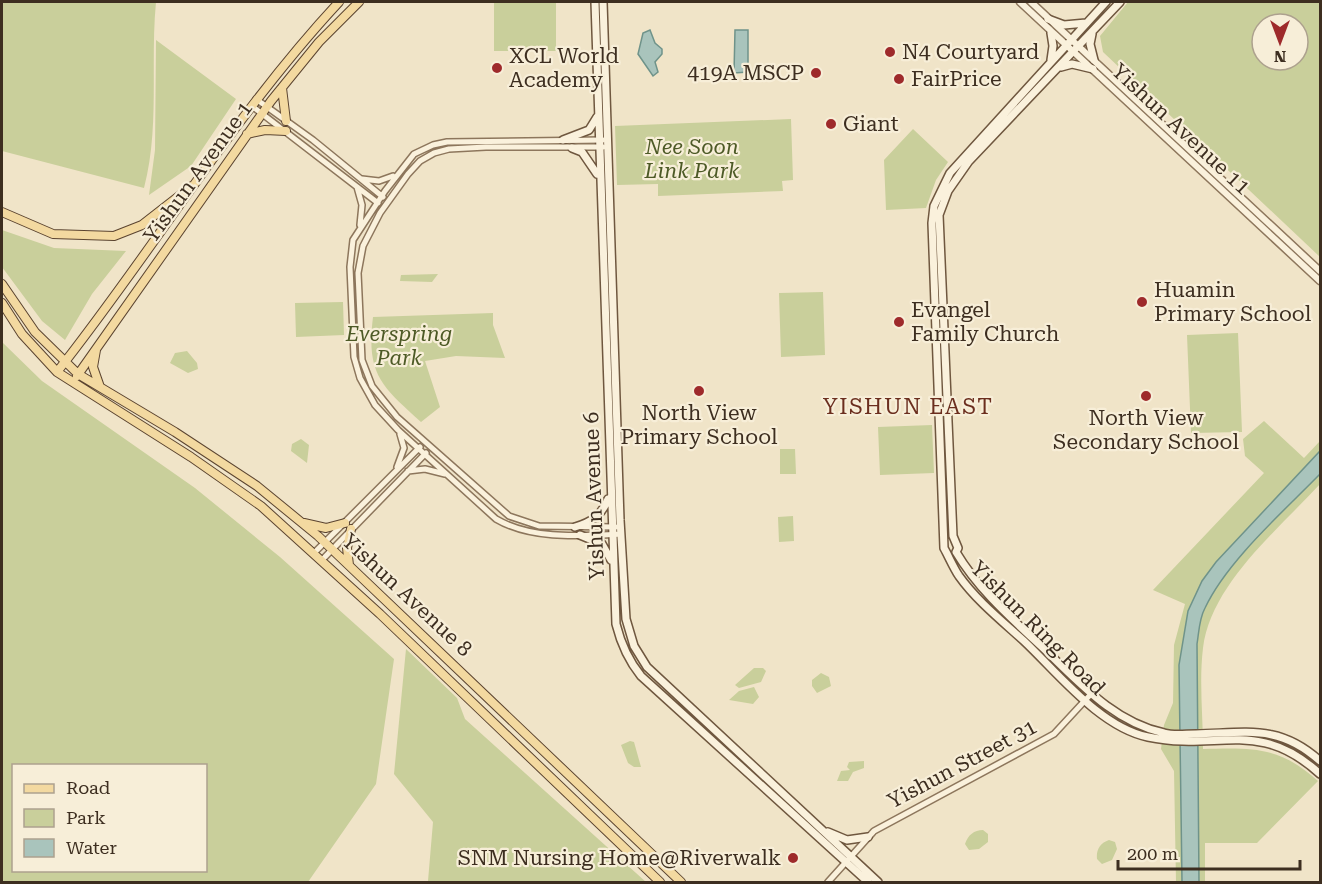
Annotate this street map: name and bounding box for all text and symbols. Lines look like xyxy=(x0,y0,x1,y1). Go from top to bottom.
north arrow xyxy=(1250,12,1310,72)
place label: N4 Courtyard xyxy=(902,40,1040,64)
place label: XCL World Academy xyxy=(509,44,620,92)
marker: N4 Courtyard xyxy=(883,45,897,59)
text: N xyxy=(1274,47,1286,66)
street label: Yishun Avenue 11 xyxy=(1107,59,1255,199)
marker: XCL World Academy xyxy=(490,61,504,75)
place label: 419A MSCP xyxy=(687,61,804,85)
marker: 419A MSCP xyxy=(809,66,823,80)
place label: FairPrice xyxy=(911,67,1001,91)
marker: FairPrice xyxy=(892,72,906,86)
street label: Yishun Avenue 1 xyxy=(139,97,257,247)
place label: Giant xyxy=(843,112,899,136)
marker: Giant xyxy=(824,117,838,131)
park label: Nee Soon Link Park xyxy=(644,135,740,183)
place label: Huamin Primary School xyxy=(1154,278,1312,326)
marker: Huamin Primary School xyxy=(1135,295,1149,309)
place label: Evangel Family Church xyxy=(911,298,1060,346)
marker: Evangel Family Church xyxy=(892,315,906,329)
park label: Everspring Park xyxy=(345,322,452,370)
marker: North View Primary School xyxy=(692,384,706,398)
marker: North View Secondary School xyxy=(1139,389,1153,403)
district label: YISHUN EAST xyxy=(823,394,993,419)
place label: North View Primary School xyxy=(620,401,778,449)
place label: North View Secondary School xyxy=(1053,406,1239,454)
street label: Yishun Avenue 6 xyxy=(579,411,609,581)
street label: Yishun Avenue 8 xyxy=(337,529,477,661)
street label: Yishun Ring Road xyxy=(966,556,1111,701)
street label: Yishun Street 31 xyxy=(883,715,1041,813)
legend xyxy=(12,764,207,872)
text: Road xyxy=(66,777,111,798)
text: Park xyxy=(66,807,106,828)
scale bar xyxy=(1118,833,1300,871)
text: Water xyxy=(66,837,117,858)
text: 200 m xyxy=(1127,843,1178,864)
place label: SNM Nursing Home@Riverwalk xyxy=(458,846,781,870)
marker: SNM Nursing Home@Riverwalk xyxy=(786,851,800,865)

